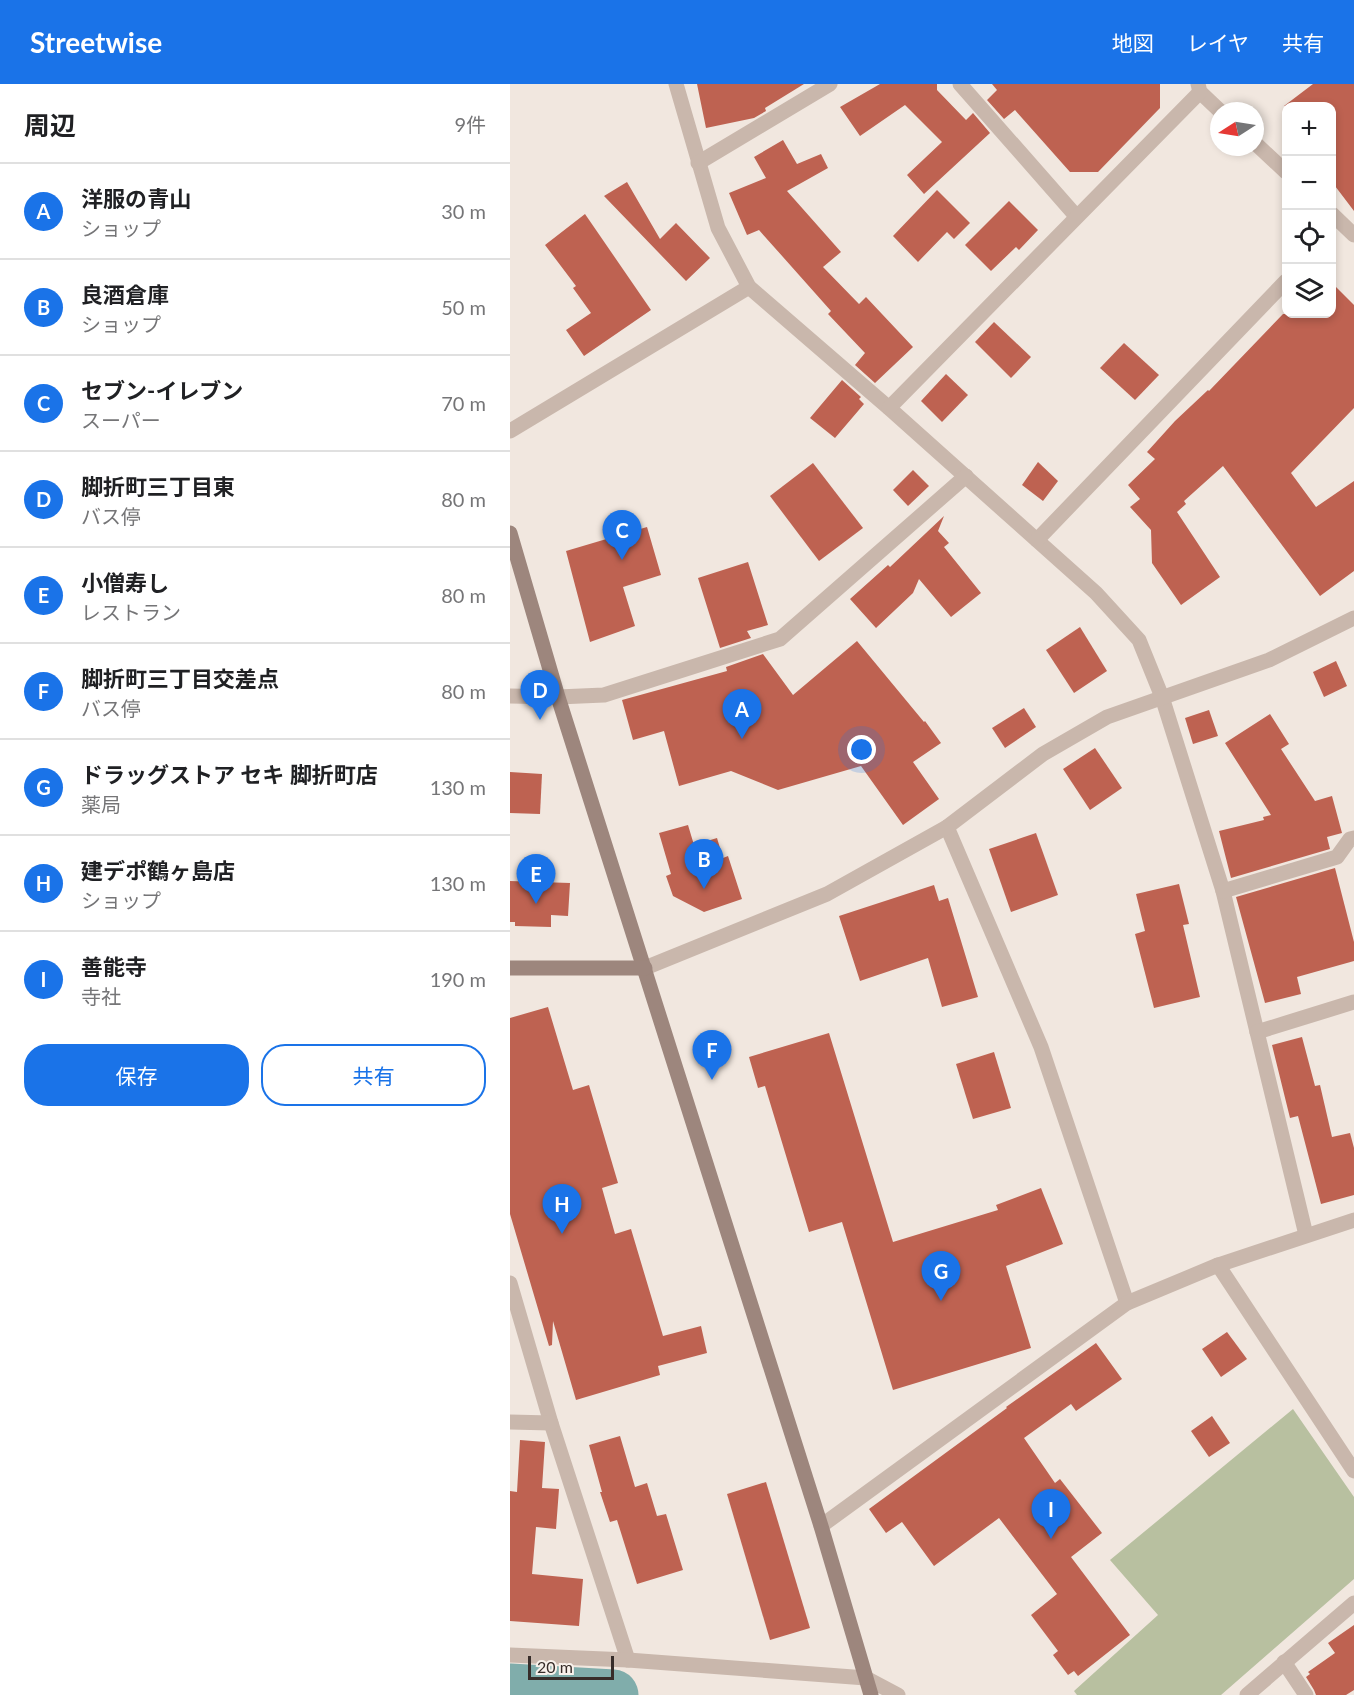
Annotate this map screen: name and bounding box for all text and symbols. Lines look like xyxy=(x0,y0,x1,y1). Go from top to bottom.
text: Streetwise xyxy=(30,25,162,59)
text: 地図 xyxy=(1112,30,1154,55)
text: レイヤ xyxy=(1187,30,1249,55)
text: 共有 xyxy=(1282,30,1324,55)
north arrow xyxy=(1210,102,1264,156)
map controls xyxy=(1282,102,1336,318)
button: + xyxy=(1282,102,1336,156)
text: 周辺 xyxy=(24,109,76,141)
text: 9件 xyxy=(454,112,486,136)
button: − xyxy=(1282,156,1336,210)
text: 洋服の青山 xyxy=(81,185,191,212)
text: A xyxy=(37,199,50,223)
text: 30 m xyxy=(441,199,486,223)
button: locate xyxy=(1282,210,1336,264)
text: ショップ xyxy=(81,216,161,240)
button: layers xyxy=(1282,264,1336,318)
text: 良酒倉庫 xyxy=(81,281,169,308)
text: B xyxy=(37,295,50,319)
text: 50 m xyxy=(441,295,486,319)
text: ショップ xyxy=(81,312,161,336)
text: セブン-イレブン xyxy=(81,377,243,404)
text: C xyxy=(37,391,50,415)
text: 70 m xyxy=(441,391,486,415)
text: スーパー xyxy=(81,408,161,432)
text: 脚折町三丁目東 xyxy=(81,473,235,500)
text: D xyxy=(36,487,51,511)
text: 80 m xyxy=(441,487,486,511)
text: バス停 xyxy=(81,504,141,528)
pin: C xyxy=(602,510,642,560)
text: 小僧寿し xyxy=(81,569,169,596)
text: E xyxy=(38,583,49,607)
text: 80 m xyxy=(441,583,486,607)
text: レストラン xyxy=(81,600,181,624)
text: 脚折町三丁目交差点 xyxy=(81,665,279,692)
pin: D xyxy=(520,670,560,720)
text: F xyxy=(38,679,49,703)
text: 80 m xyxy=(441,679,486,703)
pin: A xyxy=(722,690,762,739)
text: バス停 xyxy=(81,696,141,720)
your location xyxy=(847,735,876,764)
text: ドラッグストア セキ 脚折町店 xyxy=(81,761,378,788)
text: G xyxy=(36,775,51,799)
text: 130 m xyxy=(430,775,486,799)
text: 薬局 xyxy=(81,792,121,816)
pin: B xyxy=(684,840,724,889)
pin: E xyxy=(516,854,556,904)
text: 建デポ鶴ヶ島店 xyxy=(81,857,235,884)
text: H xyxy=(36,871,51,895)
text: 130 m xyxy=(430,871,486,895)
text: ショップ xyxy=(81,888,161,912)
text: 善能寺 xyxy=(81,953,147,980)
text: I xyxy=(41,967,46,991)
text: 190 m xyxy=(430,967,486,991)
text: 寺社 xyxy=(81,984,121,1008)
pin: F xyxy=(692,1030,732,1080)
button: 保存 xyxy=(24,1044,249,1106)
button: 共有 xyxy=(261,1044,486,1106)
pin: H xyxy=(542,1184,582,1234)
pin: G xyxy=(922,1252,960,1301)
pin: I xyxy=(1032,1490,1070,1539)
scale bar xyxy=(528,1653,614,1680)
text: 20 m xyxy=(537,1657,573,1676)

